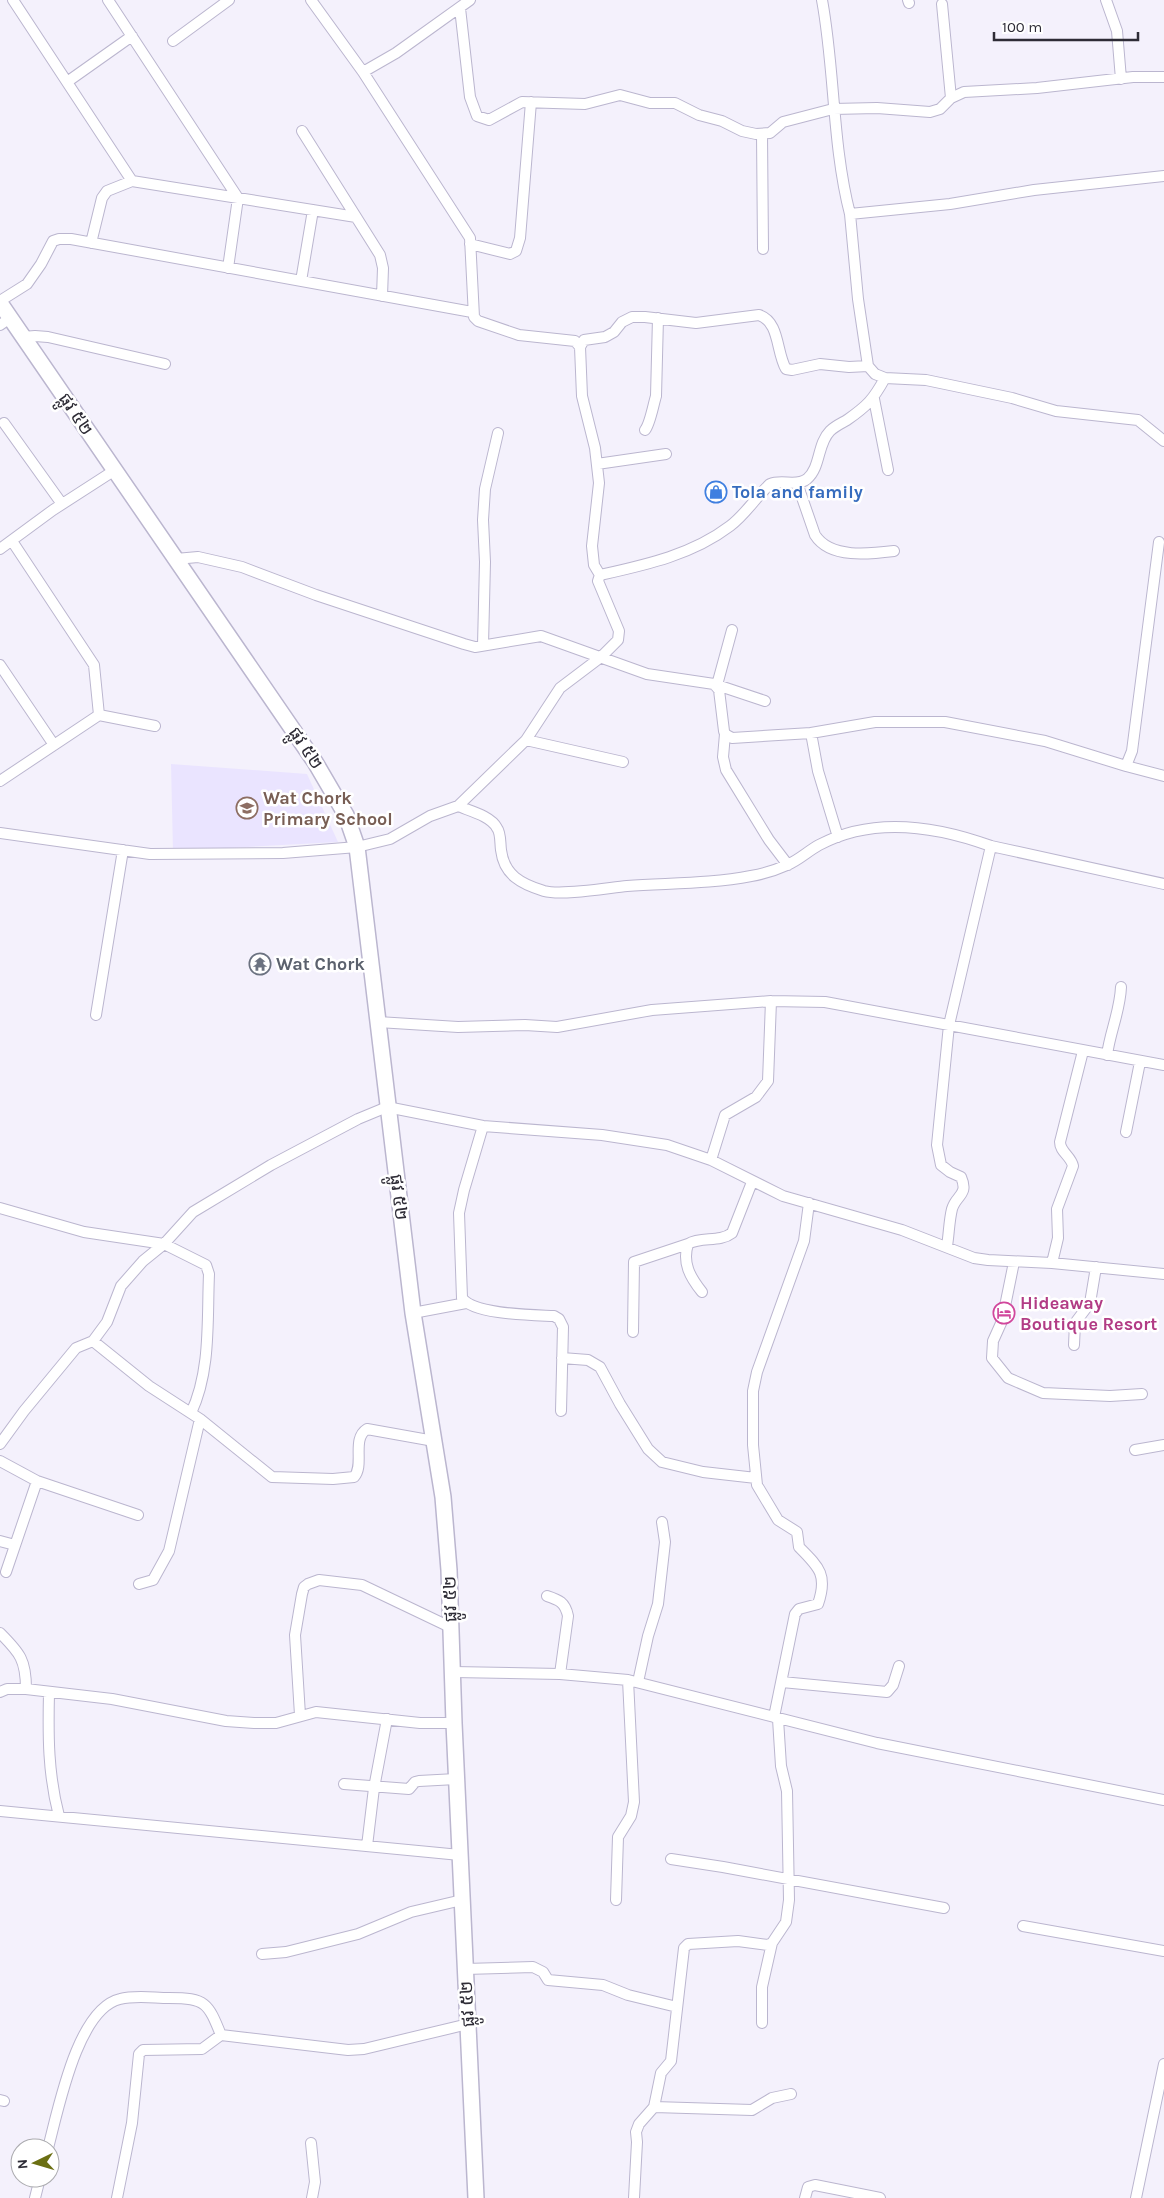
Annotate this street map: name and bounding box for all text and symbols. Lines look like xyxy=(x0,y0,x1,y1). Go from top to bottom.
scale bar xyxy=(994,10,1138,42)
text: 100 m xyxy=(1002,18,1042,36)
street label: ផ្លូវ ៥២ xyxy=(49,389,98,442)
shop icon: Tola and family xyxy=(704,480,728,504)
place label: Tola and family xyxy=(732,481,863,503)
street label: ផ្លូវ ៥២ xyxy=(279,723,328,776)
place label: Wat Chork Primary School xyxy=(263,787,393,830)
school or university icon: Wat Chork Primary School xyxy=(235,796,259,820)
temple icon: Wat Chork xyxy=(248,952,272,976)
place label: Wat Chork xyxy=(276,953,365,975)
street label: ផ្លូវ ៥២ xyxy=(380,1173,413,1222)
place label: Hideaway Boutique Resort xyxy=(1020,1292,1157,1335)
hotel icon: Hideaway Boutique Resort xyxy=(992,1301,1016,1325)
street label: ផ្លូវ ៥២ xyxy=(439,1575,467,1622)
street label: ផ្លូវ ៥២ xyxy=(455,1980,485,2028)
north arrow xyxy=(10,2138,60,2188)
text: N xyxy=(14,2158,31,2170)

